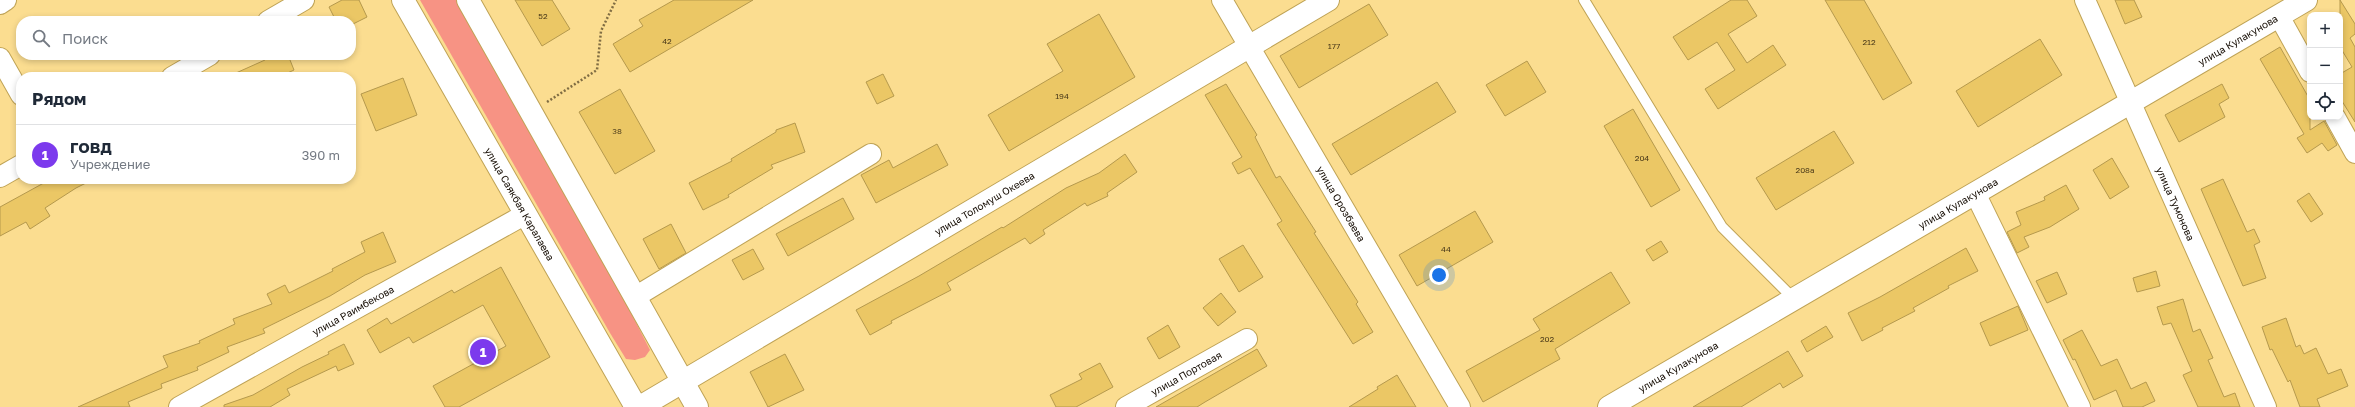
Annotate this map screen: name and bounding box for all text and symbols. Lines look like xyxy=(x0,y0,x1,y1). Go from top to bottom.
house number: 52 xyxy=(538,11,548,21)
street label: улица Кулакунова xyxy=(2196,12,2280,68)
map controls xyxy=(2307,12,2343,120)
button: + xyxy=(2307,12,2343,48)
search box xyxy=(16,16,356,60)
icon: search xyxy=(30,27,52,49)
text: Поиск xyxy=(62,29,108,47)
house number: 42 xyxy=(662,36,672,46)
house number: 212 xyxy=(1862,37,1876,47)
house number: 177 xyxy=(1328,41,1340,51)
button: − xyxy=(2307,48,2343,84)
button: locate xyxy=(2307,84,2343,120)
text: Рядом xyxy=(32,88,86,109)
house number: 194 xyxy=(1055,91,1069,101)
house number: 38 xyxy=(612,126,622,136)
text: ГОВД xyxy=(70,138,112,156)
street label: улица Саякбая Каралаева xyxy=(483,145,557,263)
text: 1 xyxy=(42,147,48,163)
text: 390 m xyxy=(302,147,340,163)
house number: 204 xyxy=(1635,153,1649,163)
text: Учреждение xyxy=(70,156,150,172)
street label: улица Орозбаева xyxy=(1314,164,1368,244)
house number: 208а xyxy=(1796,165,1815,175)
street label: улица Тумонова xyxy=(2154,165,2197,243)
street label: улица Толомуш Океева xyxy=(932,169,1036,238)
street label: улица Кулакунова xyxy=(1916,175,2000,231)
house number: 44 xyxy=(1441,244,1451,254)
your location xyxy=(1429,265,1449,285)
street label: улица Раимбекова xyxy=(310,283,396,338)
house number: 202 xyxy=(1540,334,1554,344)
pin: 1 xyxy=(470,337,496,367)
street label: улица Кулакунова xyxy=(1636,339,1720,395)
street label: улица Портовая xyxy=(1149,349,1224,398)

